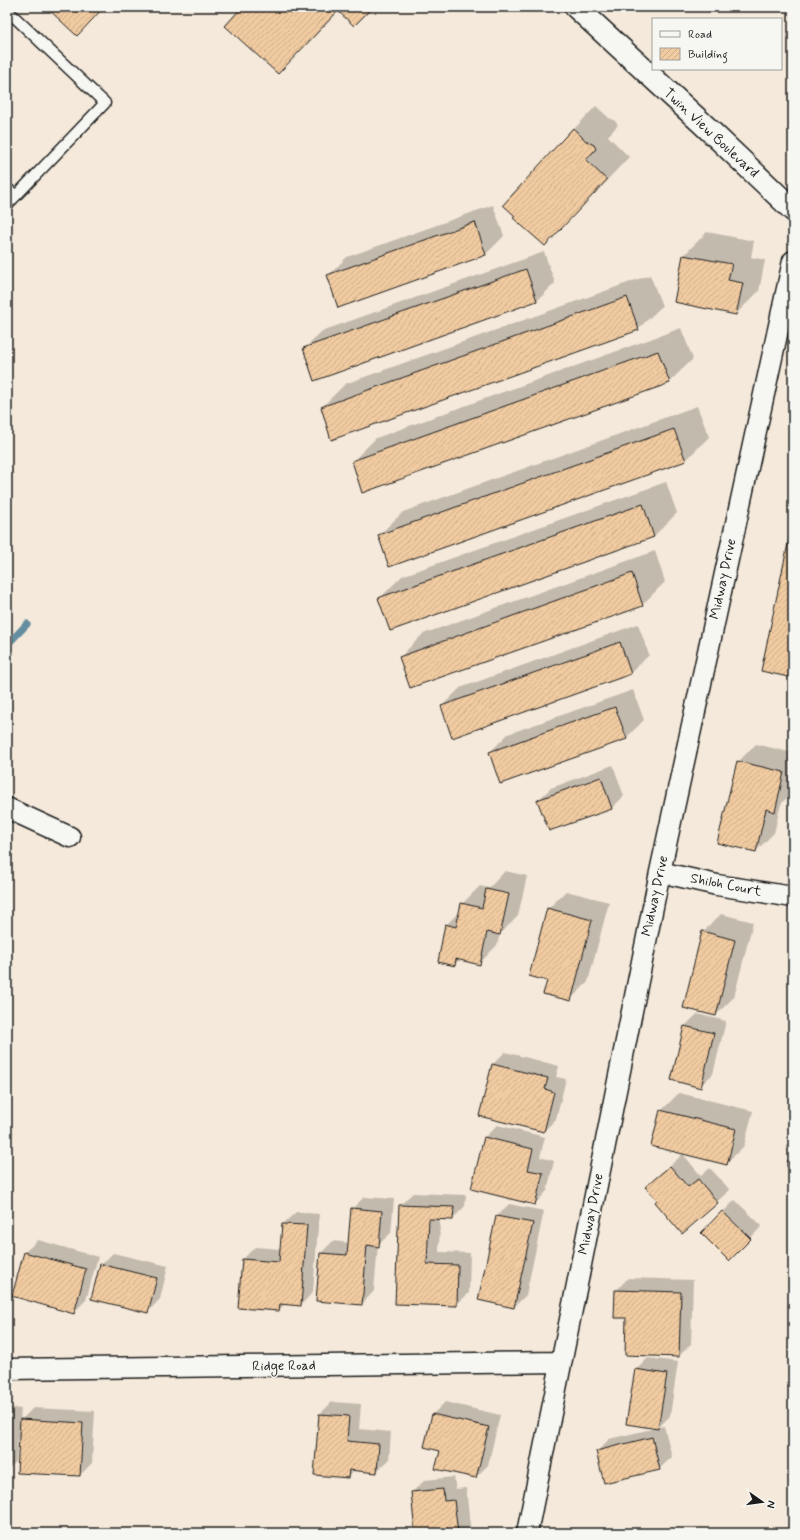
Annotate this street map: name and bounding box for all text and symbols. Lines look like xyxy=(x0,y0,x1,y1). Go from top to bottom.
legend xyxy=(652,18,782,70)
text: Road xyxy=(688,27,712,43)
text: Building xyxy=(688,47,728,64)
street label: Twin View Boulevard xyxy=(660,84,762,182)
street label: Midway Drive xyxy=(706,537,740,621)
street label: Midway Drive xyxy=(638,854,672,938)
street label: Shiloh Court xyxy=(689,869,764,901)
street label: Midway Drive xyxy=(574,1172,608,1256)
street label: Ridge Road xyxy=(252,1356,316,1377)
north arrow xyxy=(742,1482,782,1522)
text: N xyxy=(763,1499,778,1509)

